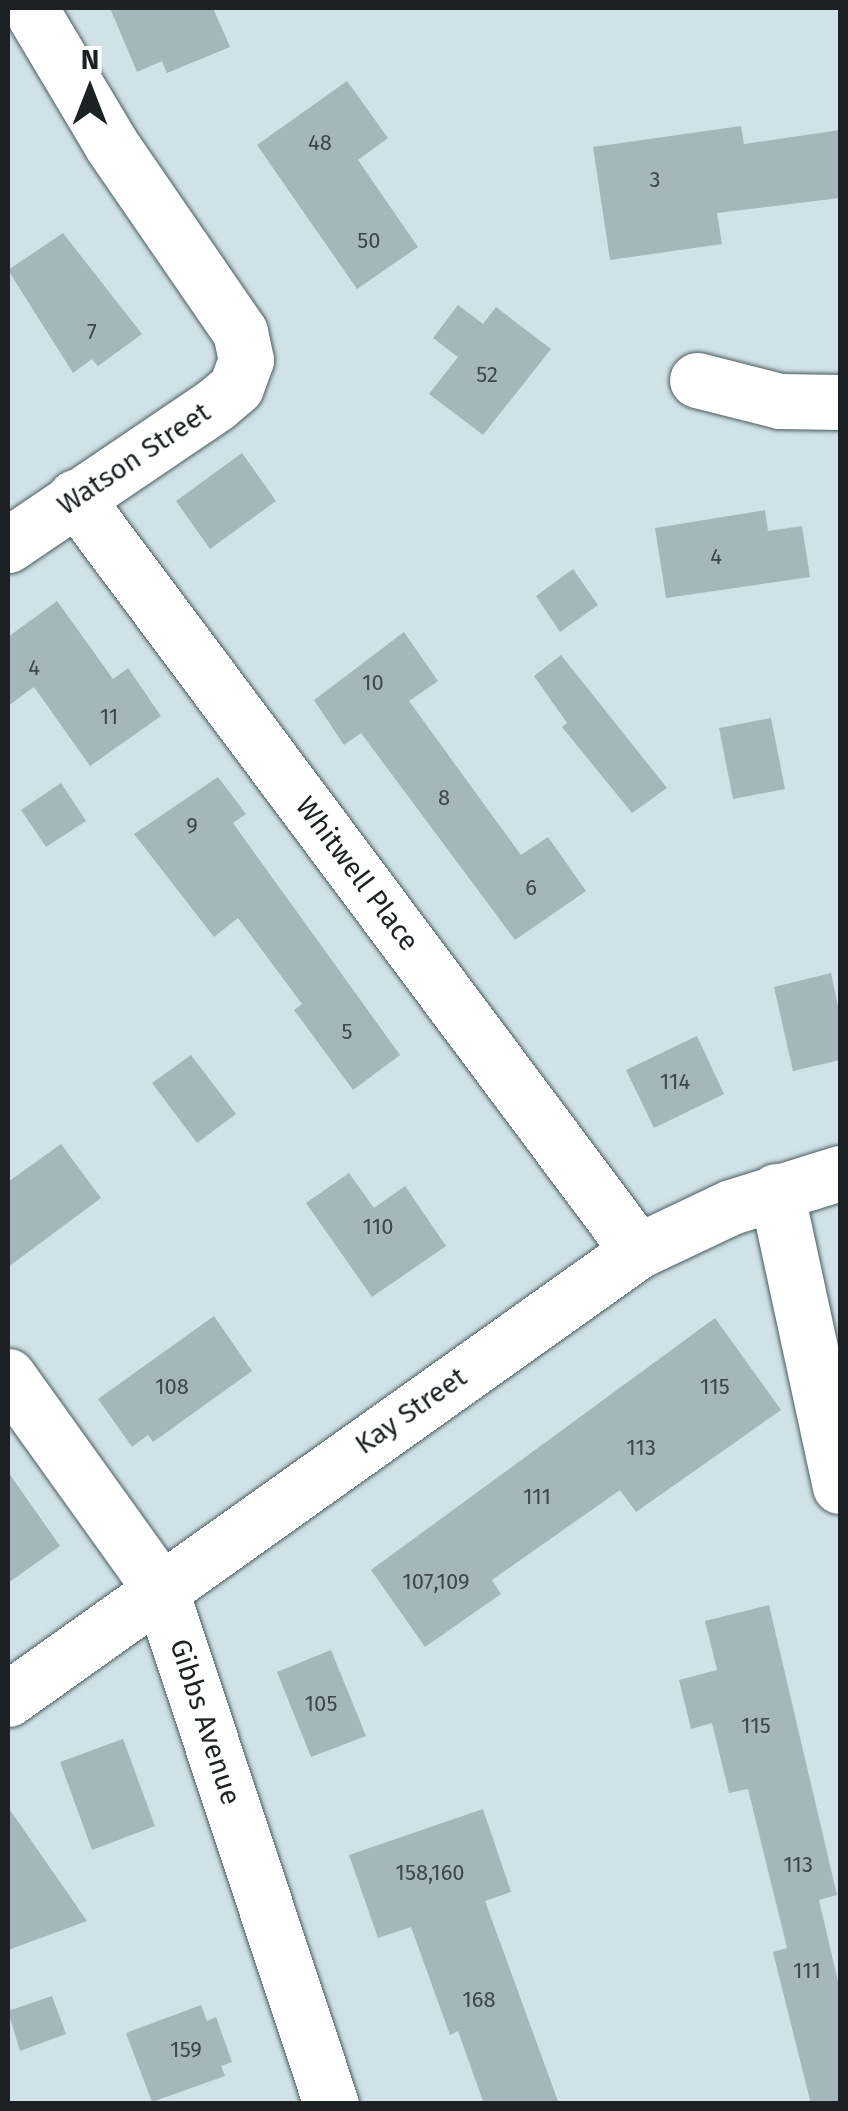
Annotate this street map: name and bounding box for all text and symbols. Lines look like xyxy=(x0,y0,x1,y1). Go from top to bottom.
north arrow xyxy=(40,40,140,140)
text: N xyxy=(81,43,99,76)
house number: 48 xyxy=(308,130,332,156)
house number: 3 xyxy=(650,167,660,193)
house number: 50 xyxy=(357,228,381,254)
house number: 7 xyxy=(87,319,97,345)
house number: 52 xyxy=(476,362,498,388)
street label: Watson Street xyxy=(51,396,217,522)
house number: 4 xyxy=(710,544,722,570)
house number: 4 xyxy=(28,655,40,681)
house number: 10 xyxy=(362,670,384,696)
house number: 11 xyxy=(100,704,118,730)
house number: 8 xyxy=(438,785,450,811)
street label: Whitwell Place xyxy=(288,790,426,958)
house number: 9 xyxy=(186,813,198,839)
house number: 6 xyxy=(525,875,537,901)
house number: 5 xyxy=(341,1019,353,1045)
house number: 114 xyxy=(660,1069,690,1095)
house number: 110 xyxy=(362,1214,394,1240)
street label: Kay Street xyxy=(349,1360,473,1462)
house number: 108 xyxy=(155,1374,189,1400)
house number: 115 xyxy=(700,1374,730,1400)
house number: 113 xyxy=(626,1435,656,1461)
house number: 111 xyxy=(523,1484,551,1510)
house number: 107,109 xyxy=(402,1569,470,1595)
street label: Gibbs Avenue xyxy=(162,1635,248,1809)
house number: 105 xyxy=(305,1691,337,1717)
house number: 115 xyxy=(741,1713,771,1739)
house number: 113 xyxy=(783,1852,813,1878)
house number: 158,160 xyxy=(395,1860,465,1886)
house number: 111 xyxy=(793,1958,821,1984)
house number: 168 xyxy=(462,1987,496,2013)
house number: 159 xyxy=(170,2037,202,2063)

